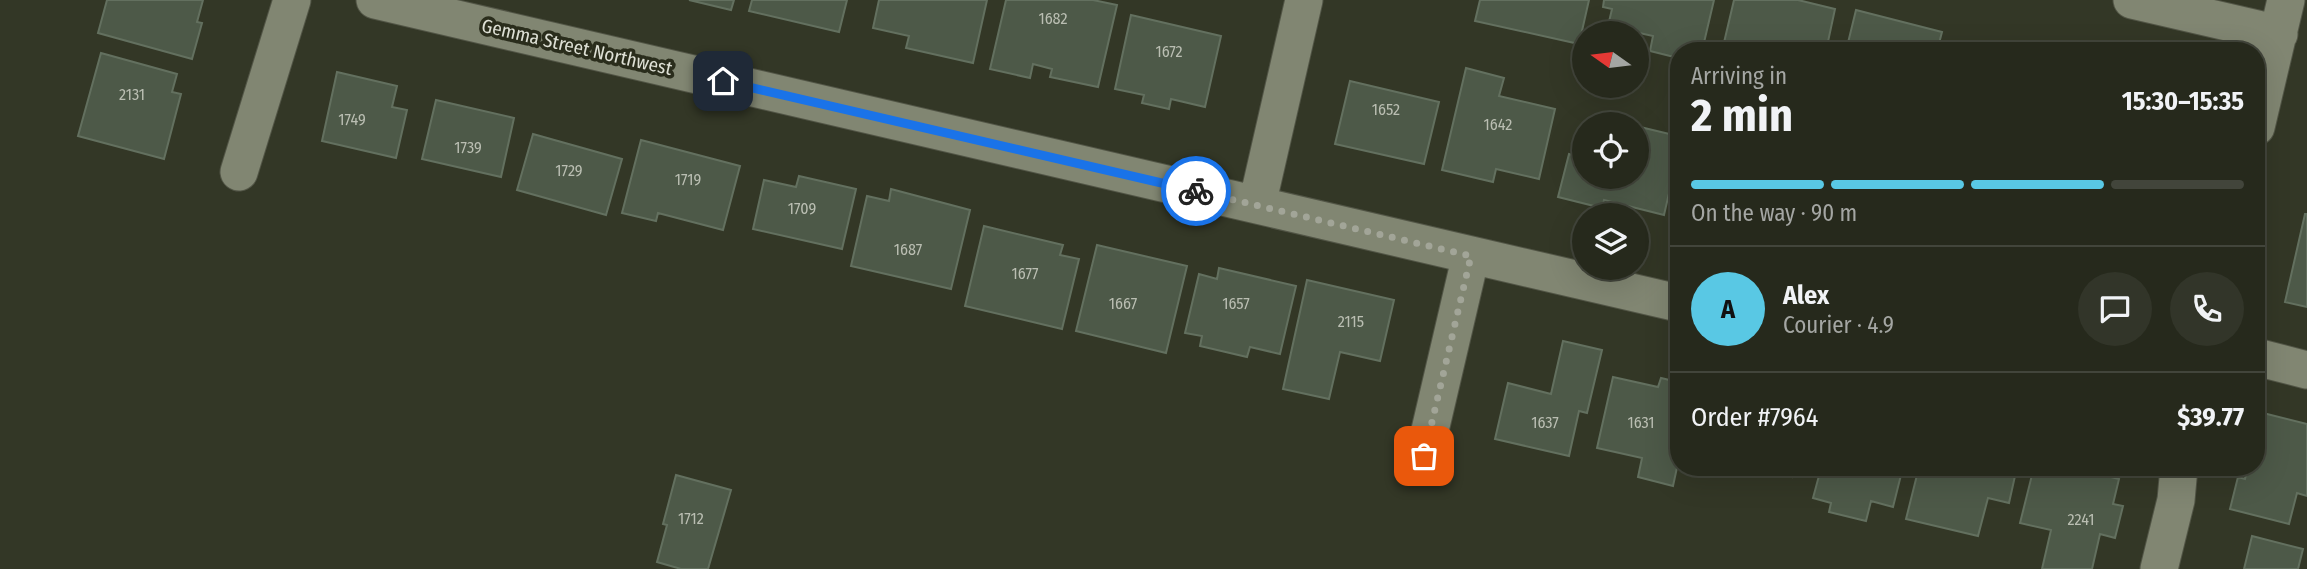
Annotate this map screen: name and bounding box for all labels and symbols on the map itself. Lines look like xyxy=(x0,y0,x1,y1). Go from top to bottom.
house number: 1682 xyxy=(1038,9,1068,28)
street label: Gemma Street Northwest xyxy=(479,14,675,80)
north arrow xyxy=(1572,21,1648,98)
house number: 1672 xyxy=(1155,42,1183,61)
pin xyxy=(693,51,753,111)
house number: 2131 xyxy=(119,85,145,104)
house number: 1652 xyxy=(1372,100,1400,119)
house number: 1749 xyxy=(338,110,366,129)
house number: 1642 xyxy=(1484,115,1512,134)
house number: 1739 xyxy=(454,138,482,157)
courier xyxy=(1161,156,1231,226)
house number: 1729 xyxy=(555,161,583,180)
house number: 1719 xyxy=(675,170,701,189)
house number: 1709 xyxy=(788,199,816,218)
house number: 1687 xyxy=(894,240,923,259)
house number: 1677 xyxy=(1012,264,1039,283)
house number: 1667 xyxy=(1109,294,1138,313)
house number: 1657 xyxy=(1222,294,1250,313)
house number: 2115 xyxy=(1338,312,1364,331)
house number: 1637 xyxy=(1531,413,1559,432)
house number: 1631 xyxy=(1627,413,1655,432)
pin xyxy=(1394,426,1454,486)
house number: 1712 xyxy=(678,509,704,528)
house number: 2241 xyxy=(2068,510,2094,529)

